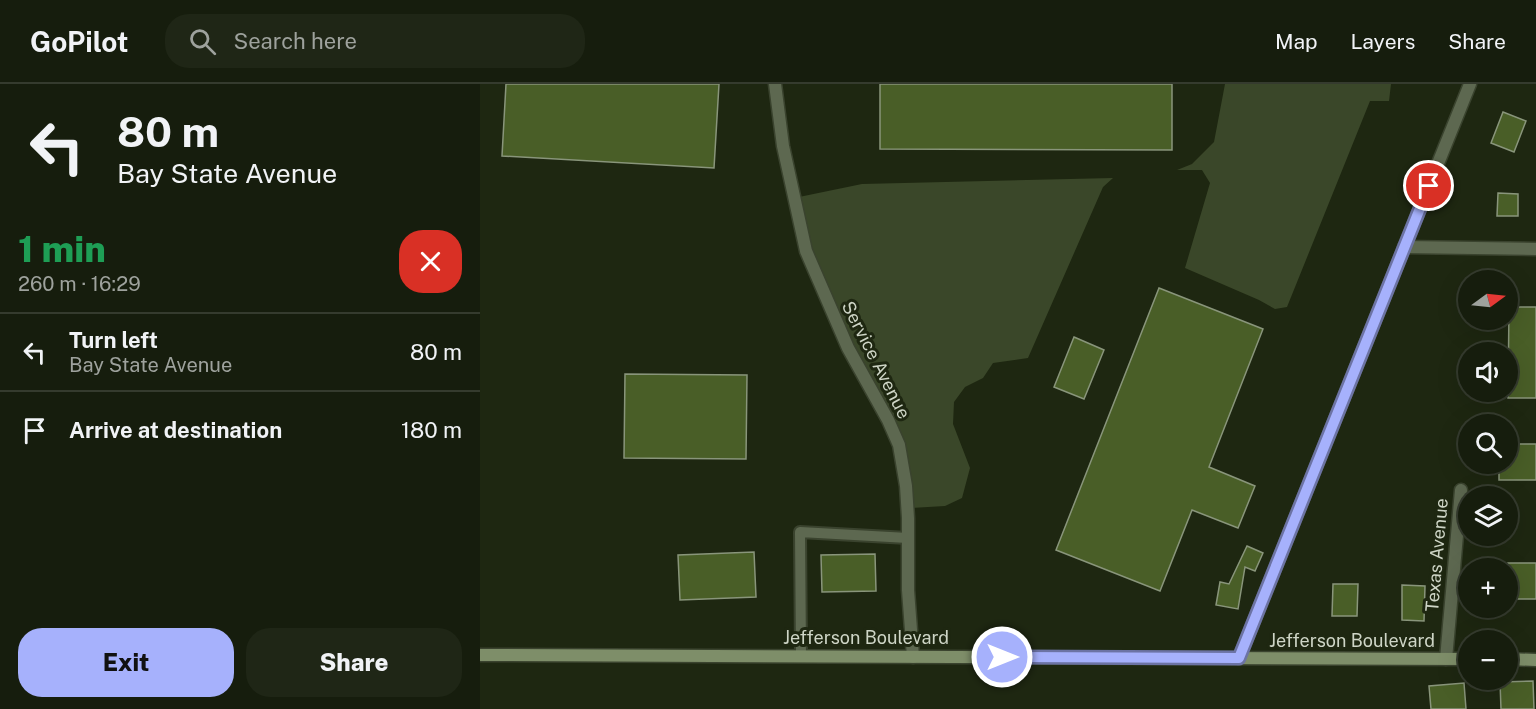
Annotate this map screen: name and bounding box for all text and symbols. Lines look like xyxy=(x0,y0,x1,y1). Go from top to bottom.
search box xyxy=(165,14,585,68)
text: GoPilot xyxy=(30,25,129,58)
icon: search xyxy=(186,25,219,58)
text: Search here xyxy=(234,28,357,54)
text: Map xyxy=(1275,29,1318,54)
text: Layers xyxy=(1351,29,1415,54)
text: Share xyxy=(1448,29,1506,54)
text: 80 m xyxy=(117,107,219,156)
icon: left xyxy=(18,108,96,186)
text: Bay State Avenue xyxy=(117,157,337,189)
pin xyxy=(1403,160,1454,211)
icon: arrive xyxy=(1412,169,1445,202)
text: 1 min xyxy=(18,228,106,270)
button: close xyxy=(399,230,462,293)
north arrow xyxy=(1458,270,1518,330)
map controls xyxy=(1458,270,1518,690)
text: 260 m · 16:29 xyxy=(18,272,141,296)
street label: Service Avenue xyxy=(838,298,915,422)
text: Turn left xyxy=(69,327,158,353)
icon: left xyxy=(18,336,51,369)
text: 80 m xyxy=(410,339,462,365)
button: sound xyxy=(1458,342,1518,402)
text: Bay State Avenue xyxy=(69,353,232,377)
icon: arrive xyxy=(18,414,51,447)
button: search xyxy=(1458,414,1518,474)
text: Arrive at destination xyxy=(69,417,282,443)
text: 180 m xyxy=(401,417,462,443)
button: layers xyxy=(1458,486,1518,546)
street label: Texas Avenue xyxy=(1421,497,1452,613)
button: + xyxy=(1458,558,1518,618)
position arrow xyxy=(970,625,1034,689)
street label: Jefferson Boulevard xyxy=(783,627,949,648)
button: Exit xyxy=(18,628,234,697)
button: Share xyxy=(246,628,462,697)
street label: Jefferson Boulevard xyxy=(1269,630,1435,651)
button: − xyxy=(1458,630,1518,690)

